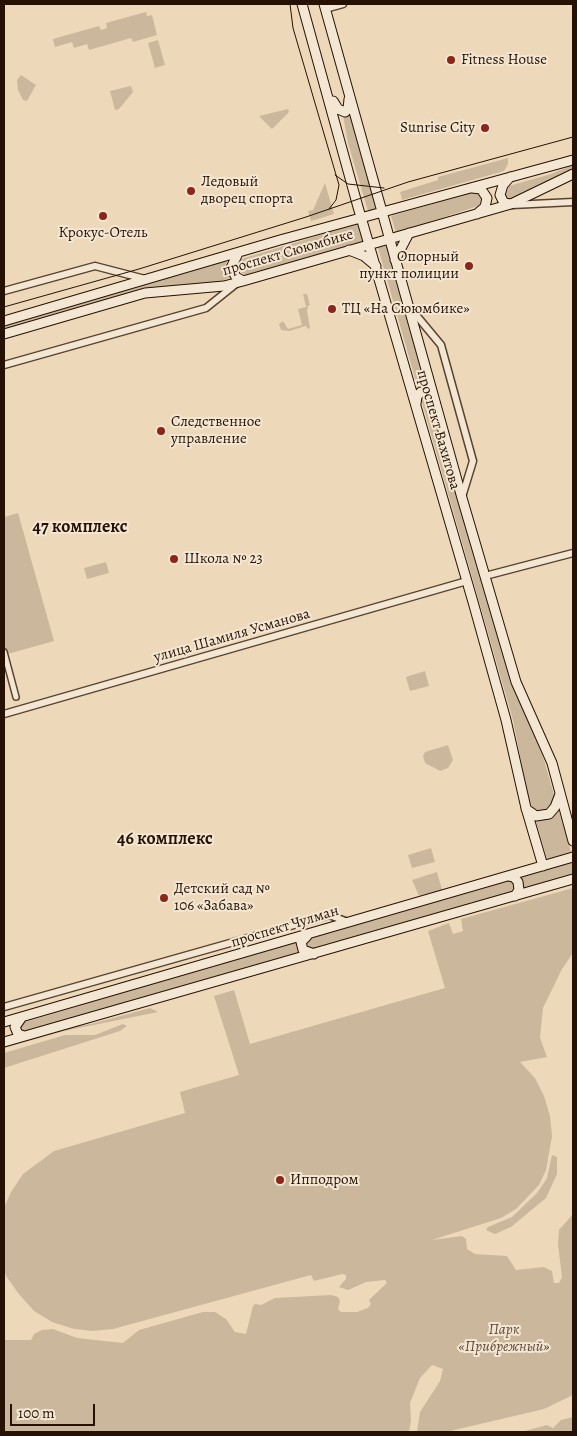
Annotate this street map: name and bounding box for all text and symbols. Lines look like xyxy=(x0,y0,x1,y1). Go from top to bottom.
place label: Fitness House xyxy=(461,51,547,69)
marker: Fitness House xyxy=(445,54,457,66)
place label: Sunrise City xyxy=(400,119,475,137)
marker: Sunrise City xyxy=(479,122,491,134)
place label: Ледовый дворец спорта xyxy=(201,173,293,208)
marker: Ледовый дворец спорта xyxy=(185,185,197,197)
marker: Крокус-Отель xyxy=(97,210,109,222)
place label: Крокус-Отель xyxy=(59,224,147,242)
street label: проспект Сююмбике xyxy=(220,226,356,280)
place label: Опорный пункт полиции xyxy=(359,248,459,283)
marker: Опорный пункт полиции xyxy=(463,260,475,272)
place label: ТЦ «На Сююмбике» xyxy=(342,300,470,318)
marker: ТЦ «На Сююмбике» xyxy=(326,303,338,315)
street label: проспект Вахитова xyxy=(412,368,464,492)
place label: Следственное управление xyxy=(171,413,261,448)
marker: Следственное управление xyxy=(155,425,167,437)
district label: 47 комплекс xyxy=(32,517,128,539)
place label: Школа № 23 xyxy=(184,550,263,568)
marker: Школа № 23 xyxy=(168,553,180,565)
street label: улица Шамиля Усманова xyxy=(152,605,312,667)
district label: 46 комплекс xyxy=(117,829,213,851)
place label: Детский сад № 106 «Забава» xyxy=(174,880,270,915)
marker: Детский сад № 106 «Забава» xyxy=(158,892,170,904)
street label: проспект Чулман xyxy=(229,902,341,952)
place label: Ипподром xyxy=(290,1171,359,1189)
marker: Ипподром xyxy=(274,1174,286,1186)
park label: Парк «Прибрежный» xyxy=(459,1321,549,1356)
scale bar xyxy=(12,1394,98,1426)
text: 100 m xyxy=(18,1403,55,1423)

